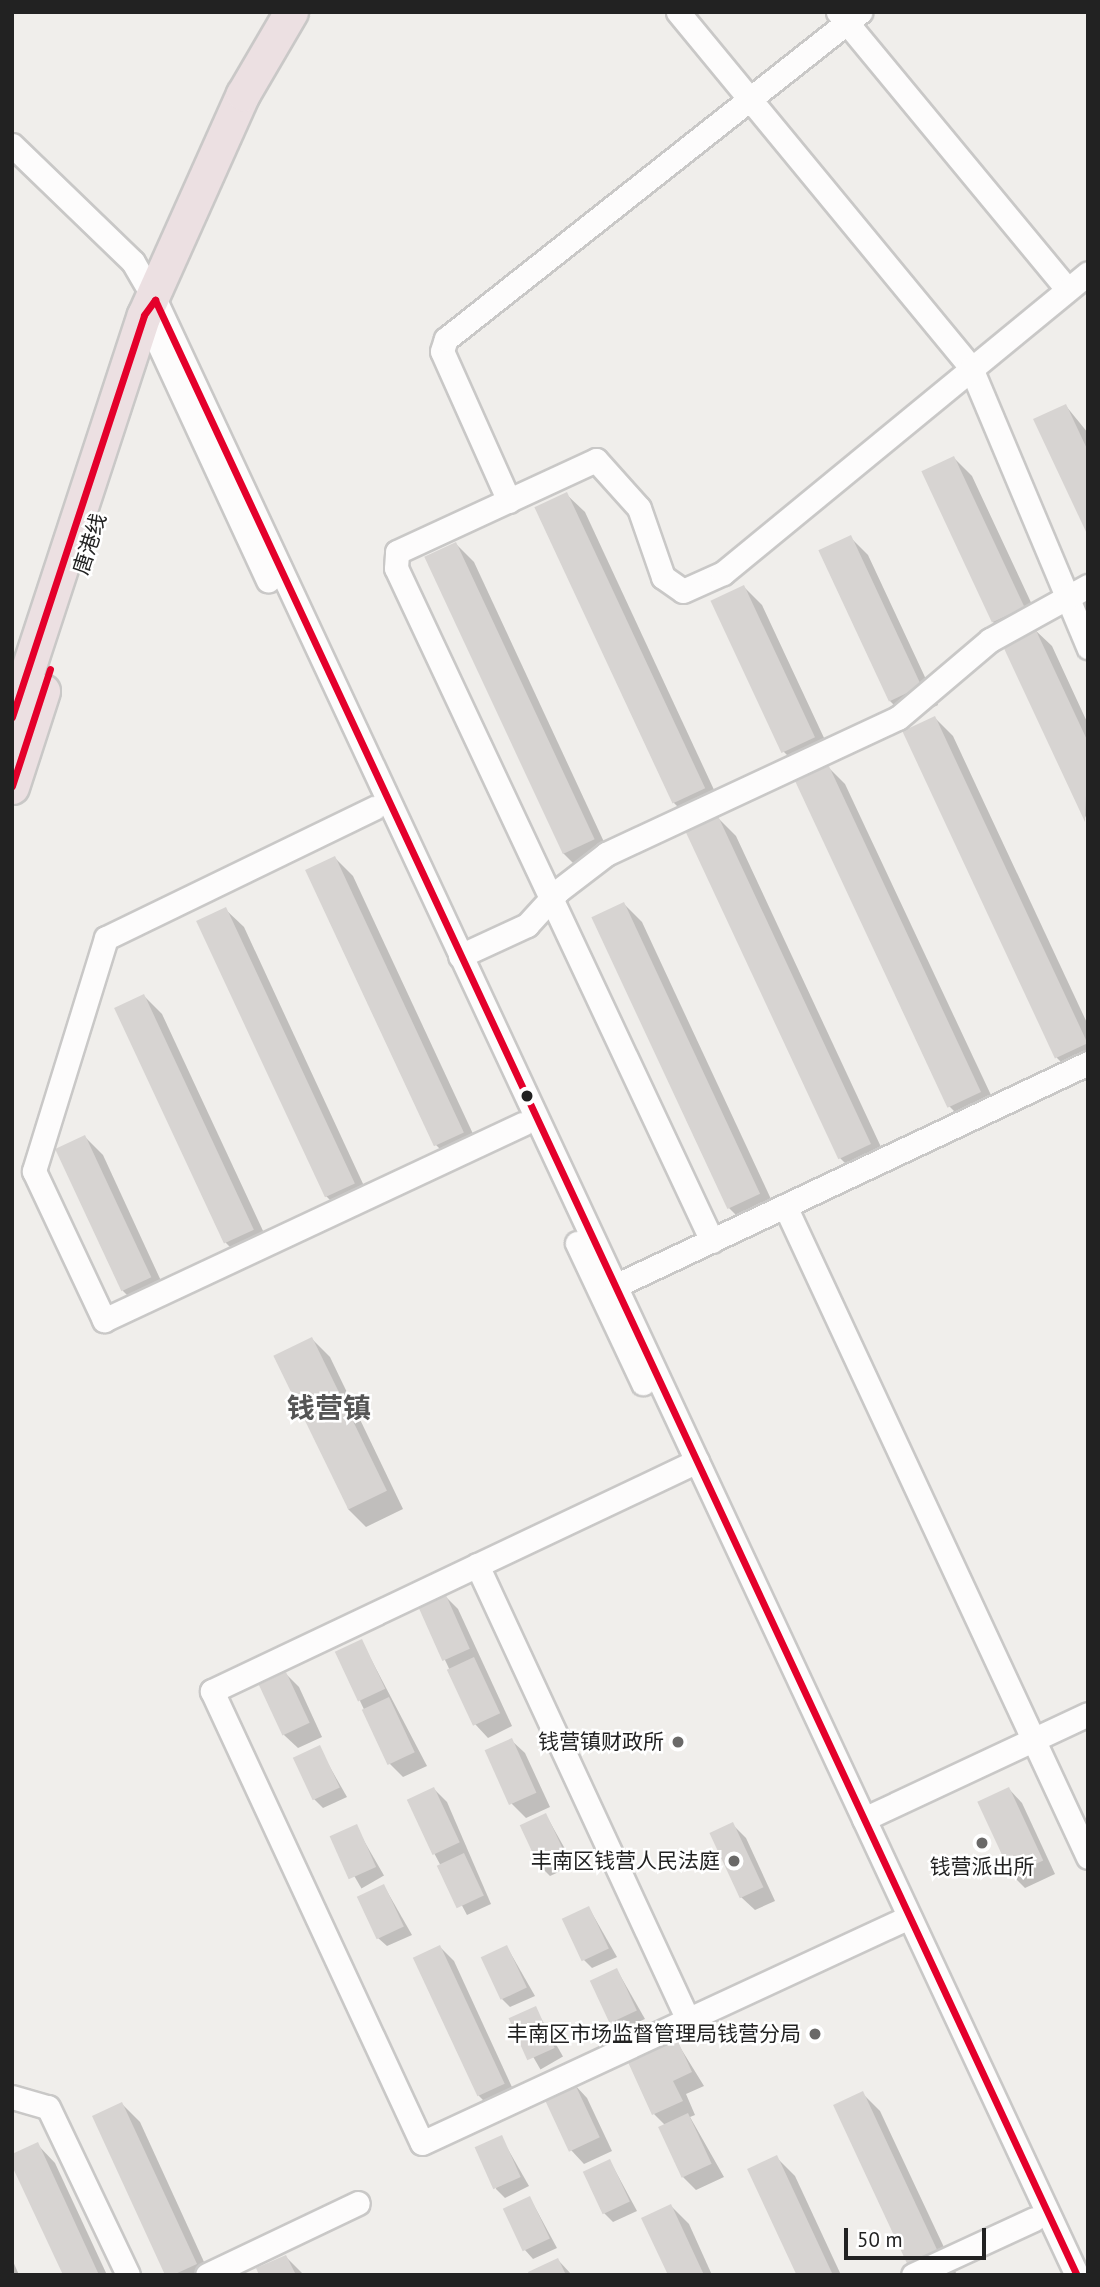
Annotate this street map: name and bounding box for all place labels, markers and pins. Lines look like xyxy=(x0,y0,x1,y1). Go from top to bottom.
unlabelled marker xyxy=(520,1089,534,1103)
place label: 钱营镇财政所 xyxy=(538,1729,664,1755)
marker: 钱营镇财政所 xyxy=(670,1734,686,1750)
marker: 钱营派出所 xyxy=(974,1835,990,1851)
place label: 丰南区钱营人民法庭 xyxy=(531,1848,720,1874)
marker: 丰南区钱营人民法庭 xyxy=(726,1853,742,1869)
place label: 钱营派出所 xyxy=(930,1854,1034,1880)
place label: 丰南区市场监督管理局钱营分局 xyxy=(507,2021,801,2047)
marker: 丰南区市场监督管理局钱营分局 xyxy=(807,2026,823,2042)

